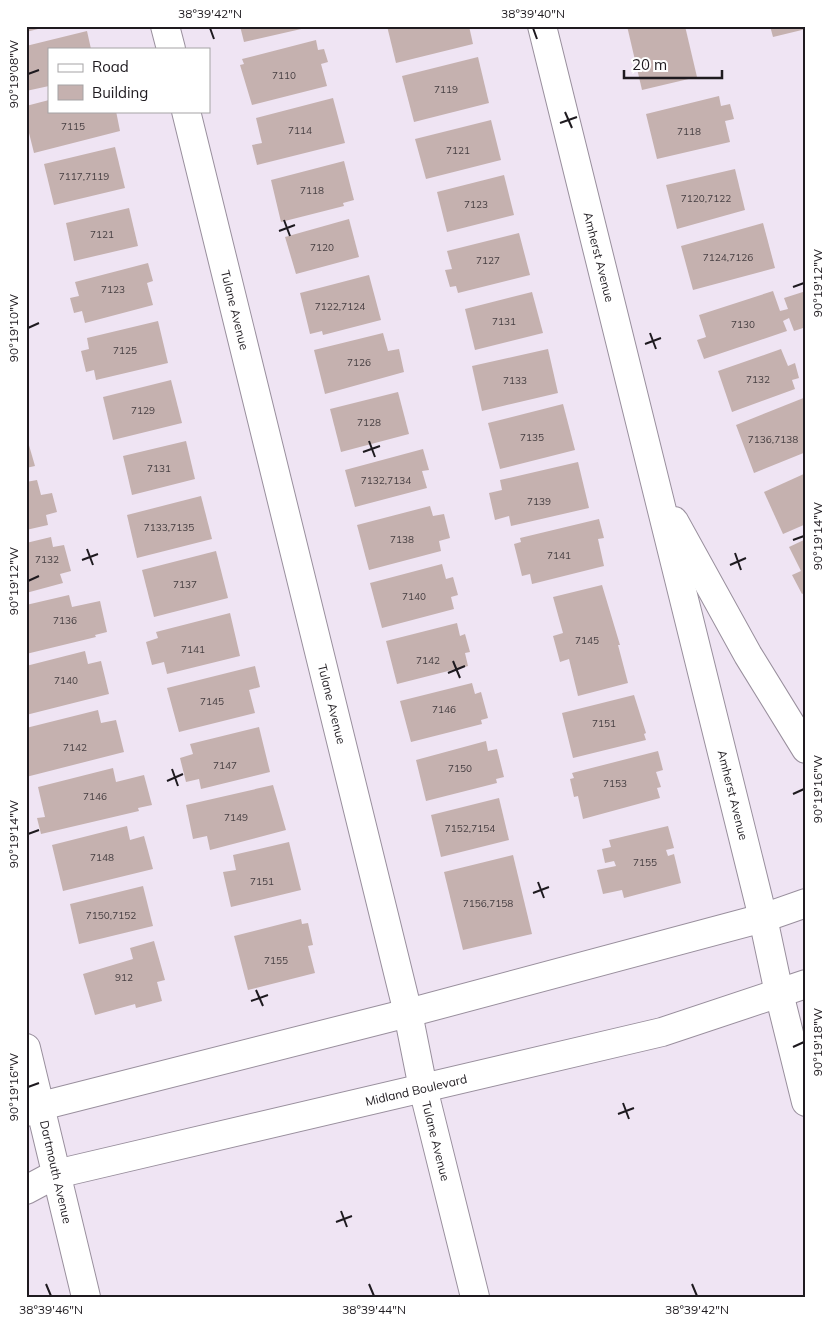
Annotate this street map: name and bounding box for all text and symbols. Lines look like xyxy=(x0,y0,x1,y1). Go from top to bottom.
text: 38°39'42"N xyxy=(178,6,242,21)
text: 38°39'40"N xyxy=(501,6,565,21)
text: 90°19'08"W xyxy=(6,40,21,108)
legend xyxy=(48,48,210,112)
scale bar xyxy=(624,48,722,80)
text: 20 m xyxy=(632,55,667,74)
text: Road xyxy=(92,57,129,76)
house number: 7110 xyxy=(272,69,296,82)
text: Building xyxy=(92,83,148,102)
house number: 7119 xyxy=(434,83,458,96)
house number: 7115 xyxy=(61,120,85,133)
house number: 7114 xyxy=(288,124,312,137)
house number: 7118 xyxy=(677,125,701,138)
house number: 7121 xyxy=(446,144,470,157)
house number: 7117,7119 xyxy=(59,170,109,183)
house number: 7118 xyxy=(300,184,324,197)
house number: 7120,7122 xyxy=(681,192,731,205)
house number: 7123 xyxy=(464,198,488,211)
street label: Amherst Avenue xyxy=(581,210,617,304)
house number: 7121 xyxy=(90,228,114,241)
house number: 7120 xyxy=(310,241,334,254)
text: 90°19'12"W xyxy=(810,249,825,317)
house number: 7124,7126 xyxy=(703,251,753,264)
house number: 7127 xyxy=(476,254,500,267)
street label: Tulane Avenue xyxy=(218,268,252,352)
house number: 7123 xyxy=(101,283,125,296)
text: 90°19'10"W xyxy=(6,294,21,362)
house number: 7122,7124 xyxy=(315,300,365,313)
house number: 7131 xyxy=(492,315,516,328)
house number: 7130 xyxy=(731,318,755,331)
house number: 7125 xyxy=(113,344,137,357)
house number: 7126 xyxy=(347,356,371,369)
house number: 7132 xyxy=(746,373,770,386)
house number: 7133 xyxy=(503,374,527,387)
house number: 7129 xyxy=(131,404,155,417)
house number: 7128 xyxy=(357,416,381,429)
house number: 7135 xyxy=(520,431,544,444)
house number: 7136,7138 xyxy=(748,433,798,446)
house number: 7131 xyxy=(147,462,171,475)
house number: 7132,7134 xyxy=(361,474,411,487)
house number: 7139 xyxy=(527,495,551,508)
text: 90°19'14"W xyxy=(810,502,825,570)
house number: 7133,7135 xyxy=(144,521,194,534)
house number: 7138 xyxy=(390,533,414,546)
text: 90°19'12"W xyxy=(6,547,21,615)
house number: 7141 xyxy=(547,549,571,562)
house number: 7132 xyxy=(35,553,59,566)
house number: 7137 xyxy=(173,578,197,591)
house number: 7140 xyxy=(402,590,426,603)
house number: 7136 xyxy=(53,614,77,627)
house number: 7145 xyxy=(575,634,599,647)
house number: 7141 xyxy=(181,643,205,656)
house number: 7142 xyxy=(416,654,440,667)
street label: Tulane Avenue xyxy=(315,662,349,746)
house number: 7140 xyxy=(54,674,78,687)
house number: 7145 xyxy=(200,695,224,708)
house number: 7146 xyxy=(432,703,456,716)
house number: 7151 xyxy=(592,717,616,730)
house number: 7142 xyxy=(63,741,87,754)
street label: Amherst Avenue xyxy=(715,748,751,842)
text: 90°19'16"W xyxy=(810,755,825,823)
house number: 7147 xyxy=(213,759,237,772)
house number: 7150 xyxy=(448,762,472,775)
house number: 7153 xyxy=(603,777,627,790)
house number: 7146 xyxy=(83,790,107,803)
text: 90°19'14"W xyxy=(6,800,21,868)
house number: 7149 xyxy=(224,811,248,824)
house number: 7152,7154 xyxy=(445,822,495,835)
house number: 7148 xyxy=(90,851,114,864)
house number: 7155 xyxy=(633,856,657,869)
house number: 7151 xyxy=(250,875,274,888)
house number: 7156,7158 xyxy=(463,897,513,910)
house number: 7150,7152 xyxy=(86,909,136,922)
house number: 7155 xyxy=(264,954,288,967)
house number: 912 xyxy=(115,971,133,984)
text: 90°19'18"W xyxy=(810,1008,825,1076)
text: 90°19'16"W xyxy=(6,1053,21,1121)
street label: Midland Boulevard xyxy=(364,1071,468,1109)
street label: Tulane Avenue xyxy=(419,1099,453,1183)
street label: Dartmouth Avenue xyxy=(37,1119,75,1225)
text: 38°39'46"N xyxy=(19,1302,83,1317)
text: 38°39'44"N xyxy=(342,1302,406,1317)
text: 38°39'42"N xyxy=(665,1302,729,1317)

